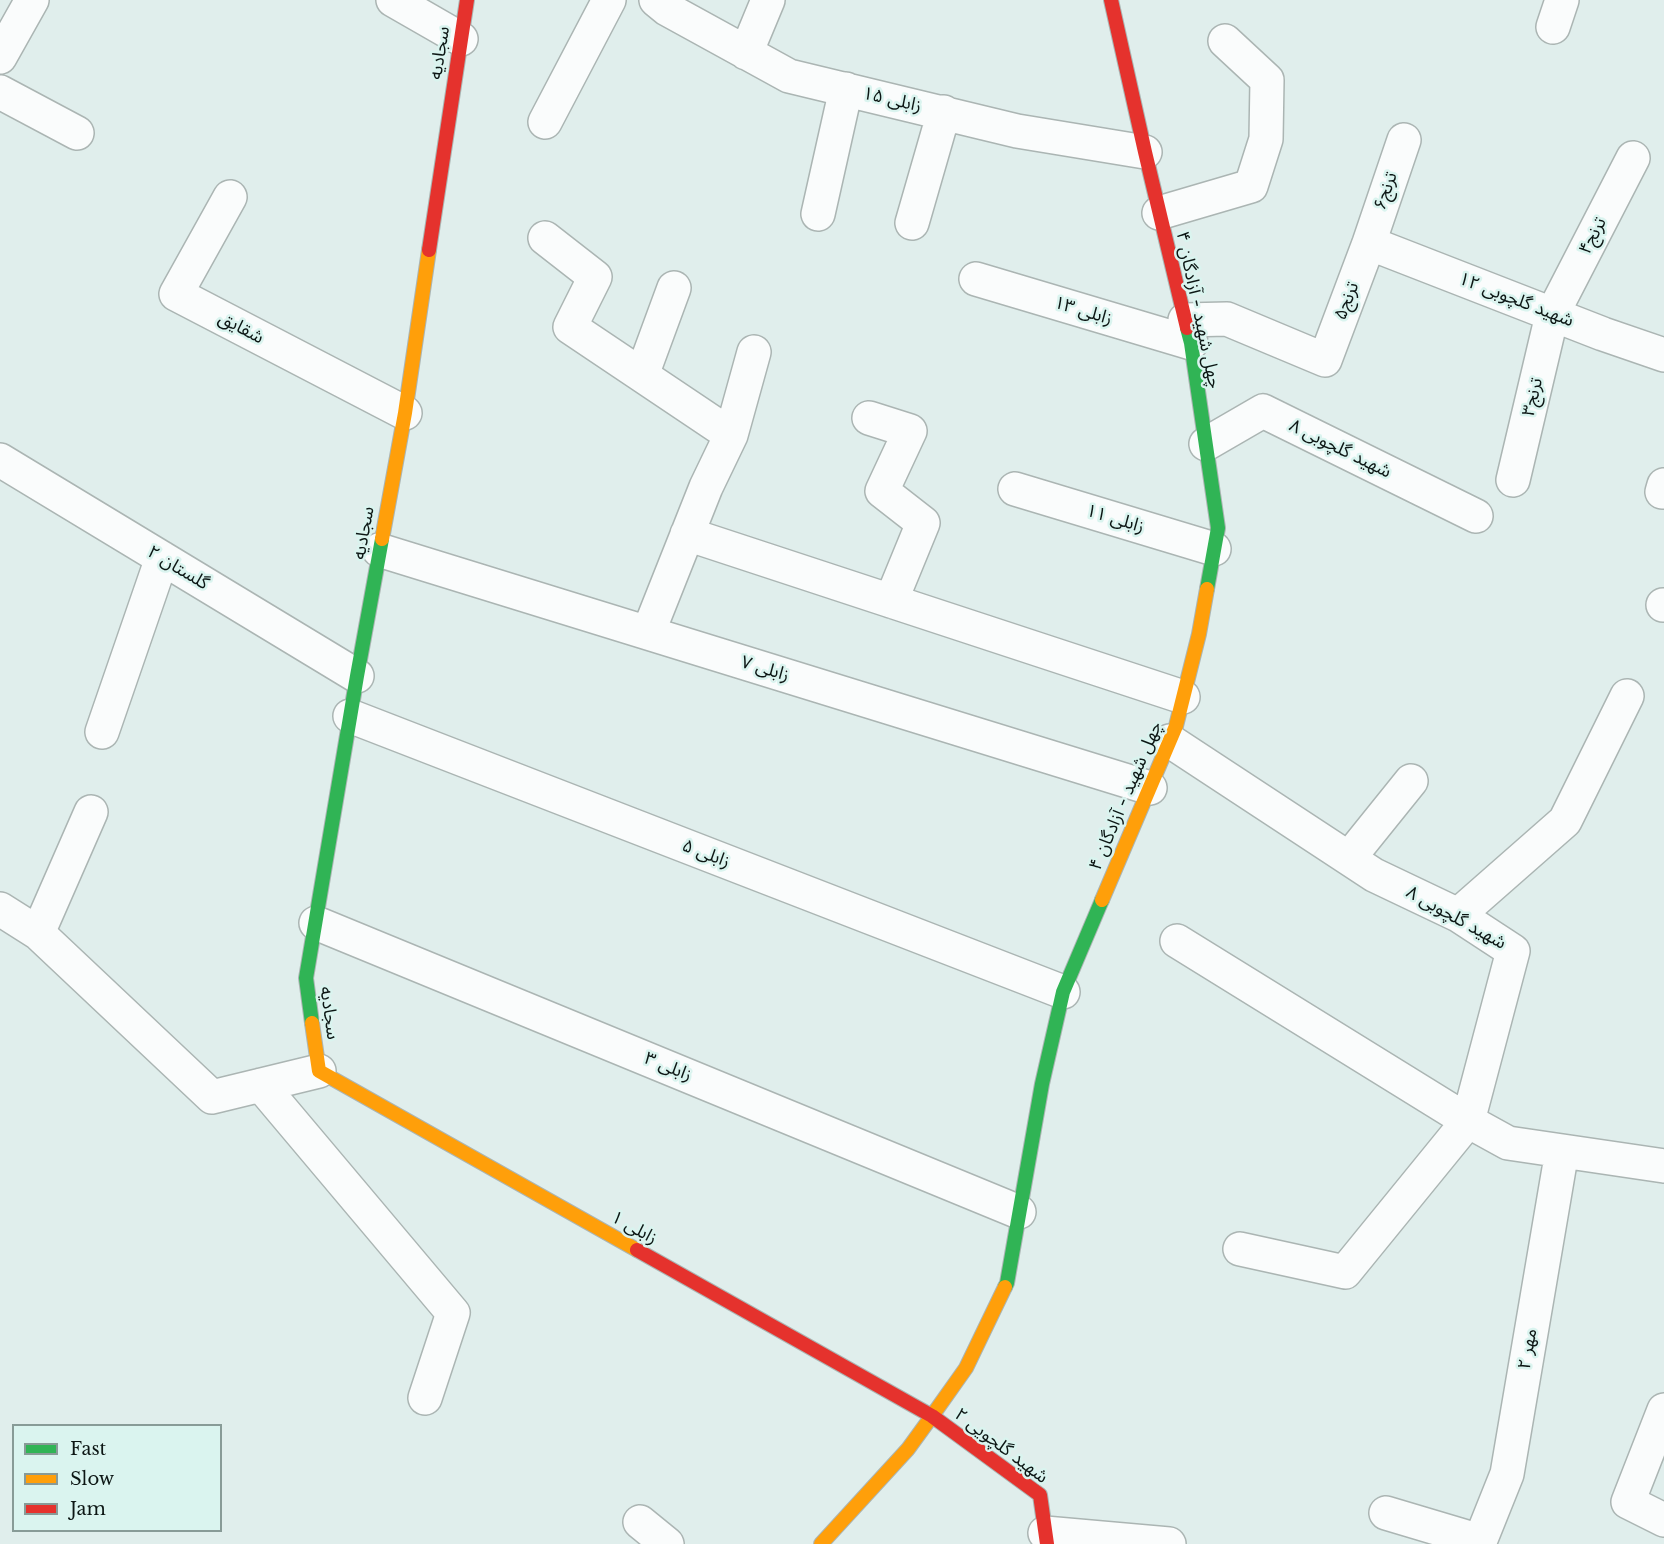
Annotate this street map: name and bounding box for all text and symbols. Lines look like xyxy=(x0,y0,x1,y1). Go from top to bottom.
street label: سجادیه xyxy=(425,25,455,81)
street label: زابلی ۱۵ xyxy=(860,83,924,117)
street label: ترنج۶ xyxy=(1369,169,1403,213)
street label: ترنج۴ xyxy=(1575,214,1611,258)
street label: چهل شهید - آزادگان ۴ xyxy=(1171,230,1225,390)
street label: شهید گلچوبی ۱۲ xyxy=(1455,268,1577,332)
street label: ترنج۵ xyxy=(1330,279,1364,323)
street label: زابلی ۱۳ xyxy=(1051,292,1115,330)
street label: شقایق xyxy=(215,307,267,349)
street label: ترنج۳ xyxy=(1518,376,1548,418)
street label: شهید گلچوبی ۸ xyxy=(1285,415,1395,483)
street label: زابلی ۱۱ xyxy=(1083,500,1147,538)
street label: سجادیه xyxy=(349,505,379,561)
street label: گلستان ۲ xyxy=(143,541,213,595)
street label: زابلی ۷ xyxy=(738,651,792,687)
street label: چهل شهید - آزادگان ۴ xyxy=(1085,718,1167,874)
street label: زابلی ۵ xyxy=(679,835,733,873)
street label: شهید گلچوبی ۸ xyxy=(1402,882,1510,954)
street label: سجادیه xyxy=(315,985,343,1041)
street label: زابلی ۳ xyxy=(641,1048,695,1086)
street label: زابلی ۱ xyxy=(607,1207,661,1249)
street label: مهر ۲ xyxy=(1514,1327,1542,1371)
street label: شهید گلچویی ۲ xyxy=(950,1404,1052,1488)
legend xyxy=(12,1424,222,1532)
text: Fast xyxy=(70,1438,106,1460)
text: Slow xyxy=(70,1468,114,1490)
text: Jam xyxy=(70,1498,106,1520)

